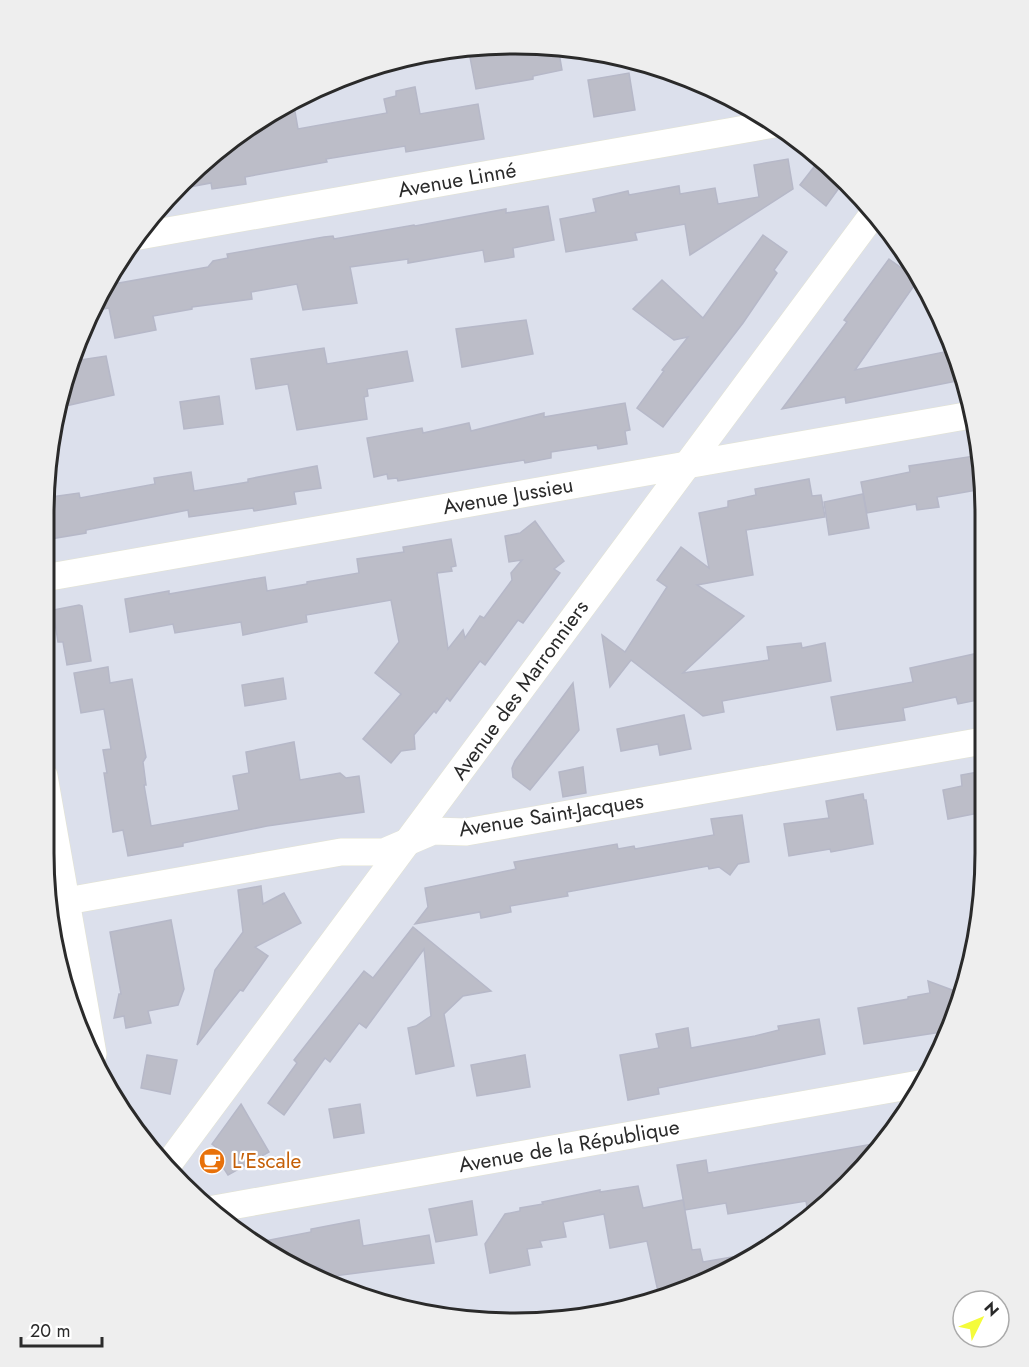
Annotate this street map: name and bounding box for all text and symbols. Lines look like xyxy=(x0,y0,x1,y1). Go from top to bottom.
street label: Avenue Linné xyxy=(396,155,519,205)
street label: Avenue Jussieu xyxy=(440,470,576,522)
street label: Avenue des Marronniers xyxy=(444,594,596,786)
street label: Avenue Saint-Jacques xyxy=(456,786,646,844)
street label: Avenue de la République xyxy=(456,1112,682,1180)
cafe icon: L'Escale xyxy=(197,1146,227,1176)
place label: L'Escale xyxy=(232,1146,302,1176)
north arrow xyxy=(951,1289,1011,1349)
text: N xyxy=(979,1297,1004,1322)
scale bar xyxy=(21,1310,102,1348)
text: 20 m xyxy=(30,1318,70,1344)

